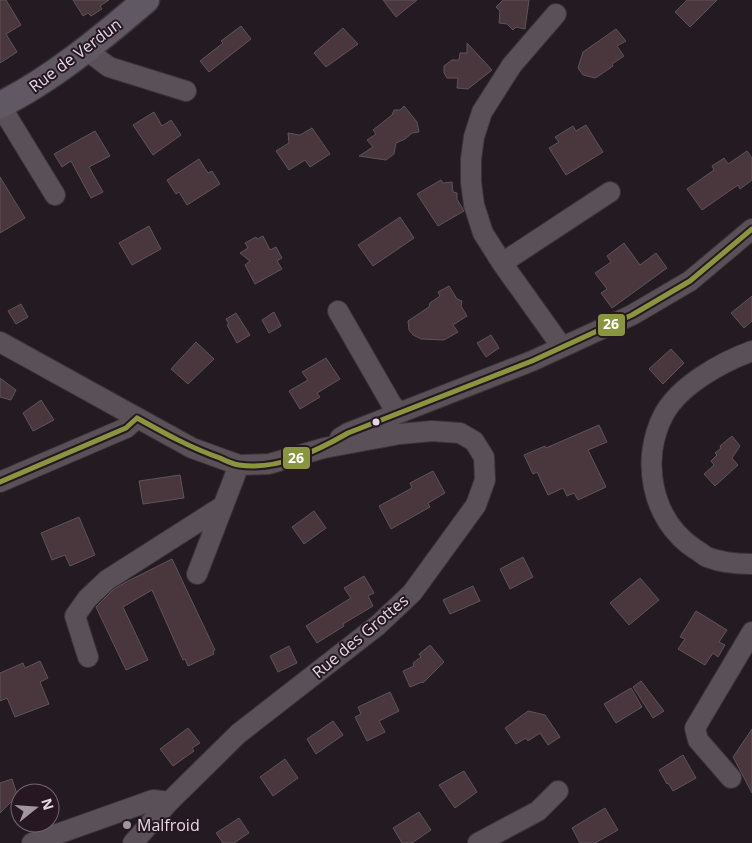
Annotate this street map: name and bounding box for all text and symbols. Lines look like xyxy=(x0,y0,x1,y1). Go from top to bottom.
street label: Rue de Verdun xyxy=(24,13,126,97)
line badge: 26 xyxy=(597,313,626,337)
text: 26 xyxy=(603,314,619,333)
unlabelled marker xyxy=(371,417,381,427)
line badge: 26 xyxy=(282,446,311,470)
text: 26 xyxy=(288,448,304,467)
street label: Rue des Grottes xyxy=(307,589,413,683)
north arrow xyxy=(10,783,60,833)
text: N xyxy=(37,796,59,812)
place label: Malfroid xyxy=(137,814,200,836)
marker: Malfroid xyxy=(121,819,133,831)

